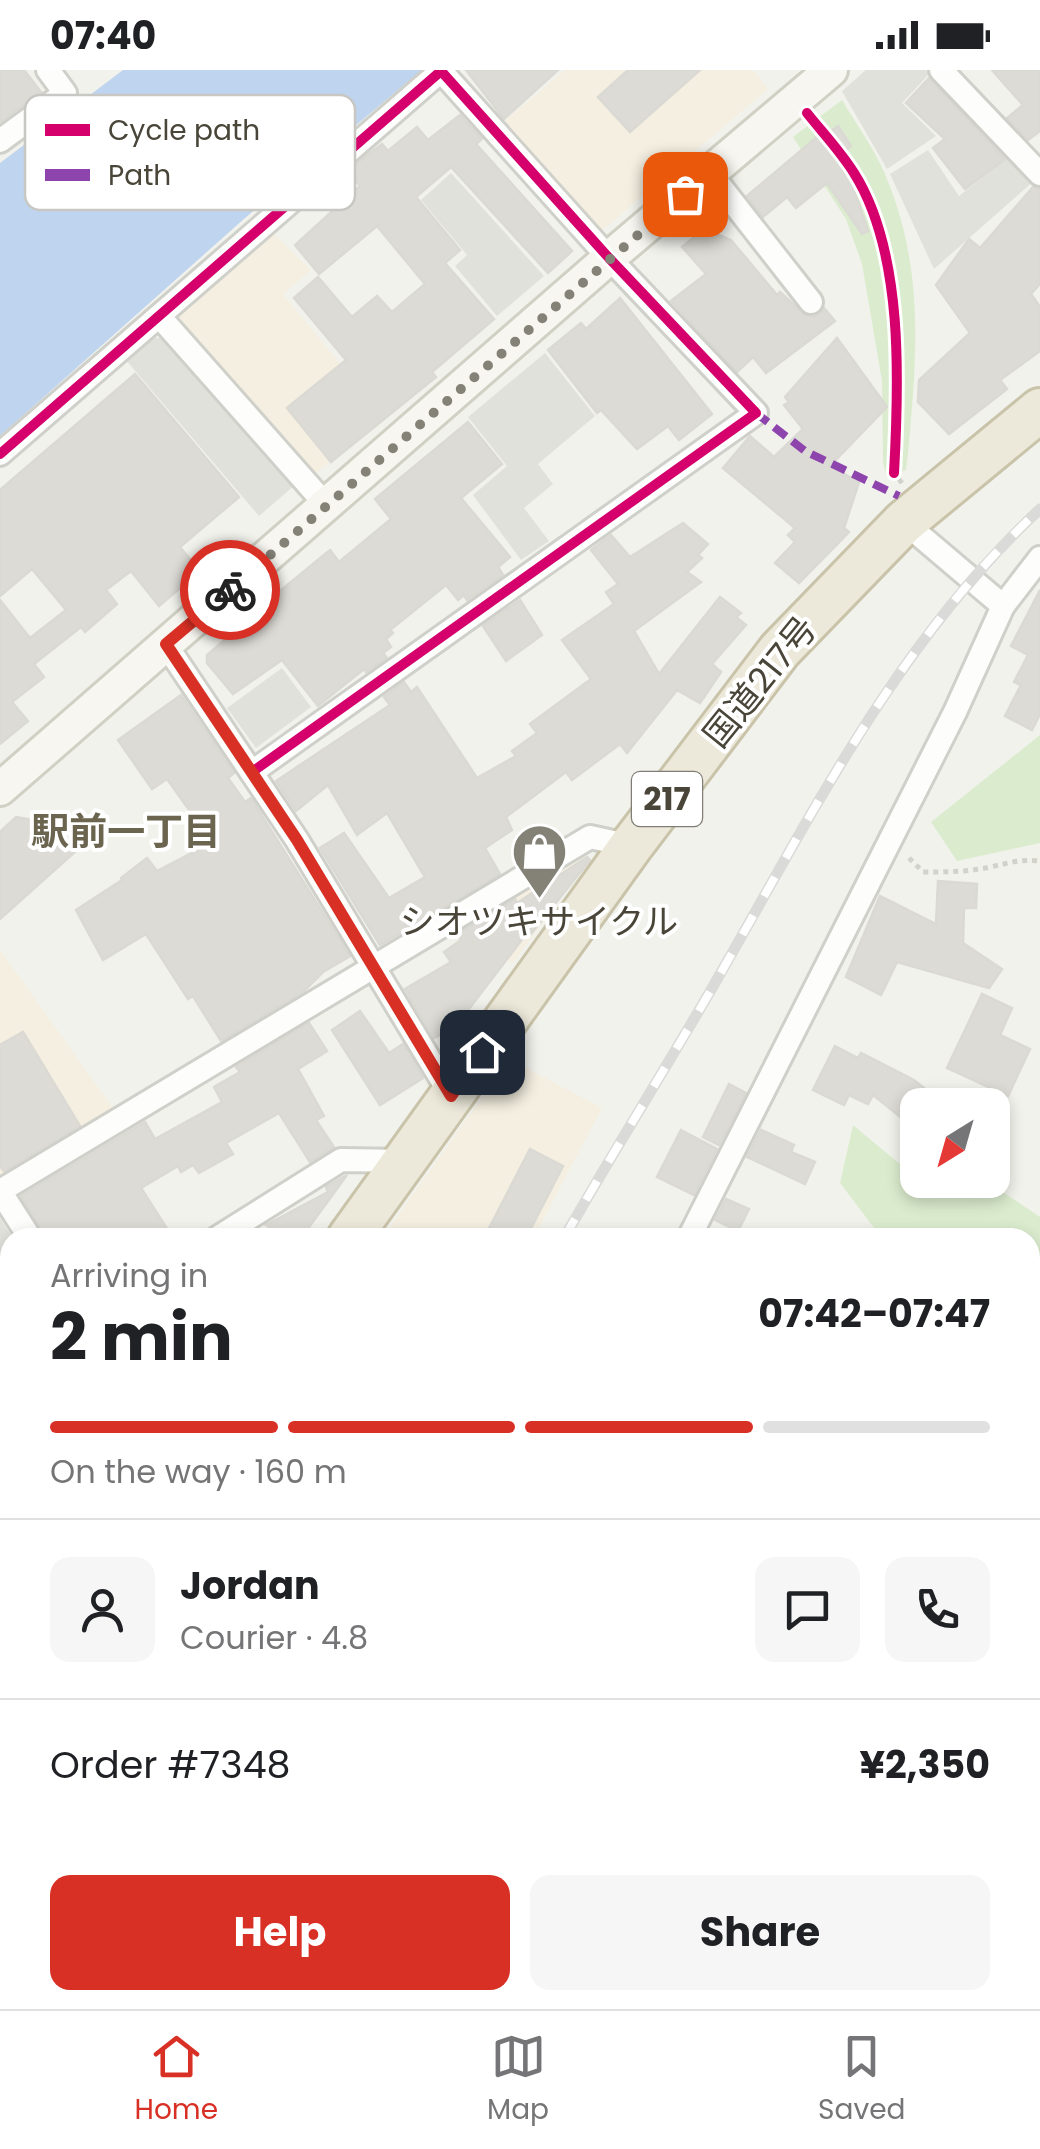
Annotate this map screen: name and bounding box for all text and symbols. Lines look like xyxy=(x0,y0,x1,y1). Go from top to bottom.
text: 07:40 xyxy=(50,9,156,62)
legend xyxy=(25,95,355,210)
text: Cycle path xyxy=(108,111,260,150)
pin xyxy=(643,152,728,237)
text: Path xyxy=(108,156,171,195)
icon: bag xyxy=(658,167,713,222)
courier xyxy=(180,540,280,640)
icon: bike xyxy=(203,563,258,618)
street label: 国道217号 xyxy=(692,606,828,758)
road number: 217 xyxy=(632,772,702,826)
district label: 駅前一丁目 xyxy=(31,805,221,858)
shop icon: シオツキサイクル xyxy=(509,821,569,900)
place label: シオツキサイクル xyxy=(400,897,678,946)
pin xyxy=(440,1010,525,1095)
icon: home xyxy=(455,1025,510,1080)
north arrow xyxy=(900,1088,1010,1198)
map controls xyxy=(900,1088,1010,1198)
text: Arriving in xyxy=(50,1253,208,1298)
text: 07:42–07:47 xyxy=(758,1287,990,1340)
text: 2 min xyxy=(50,1292,233,1383)
text: On the way · 160 m xyxy=(50,1449,347,1494)
button: person xyxy=(50,1557,155,1662)
button: chat xyxy=(755,1557,860,1662)
button: phone xyxy=(885,1557,990,1662)
text: Jordan xyxy=(180,1559,320,1612)
text: Courier · 4.8 xyxy=(180,1615,368,1660)
text: Order #7348 xyxy=(50,1738,291,1791)
text: ¥2,350 xyxy=(859,1738,990,1791)
button: Help xyxy=(50,1875,510,1990)
button: Share xyxy=(530,1875,990,1990)
tab: Home xyxy=(135,2029,218,2131)
tab: Map xyxy=(487,2029,549,2131)
tab: Saved xyxy=(818,2029,905,2131)

